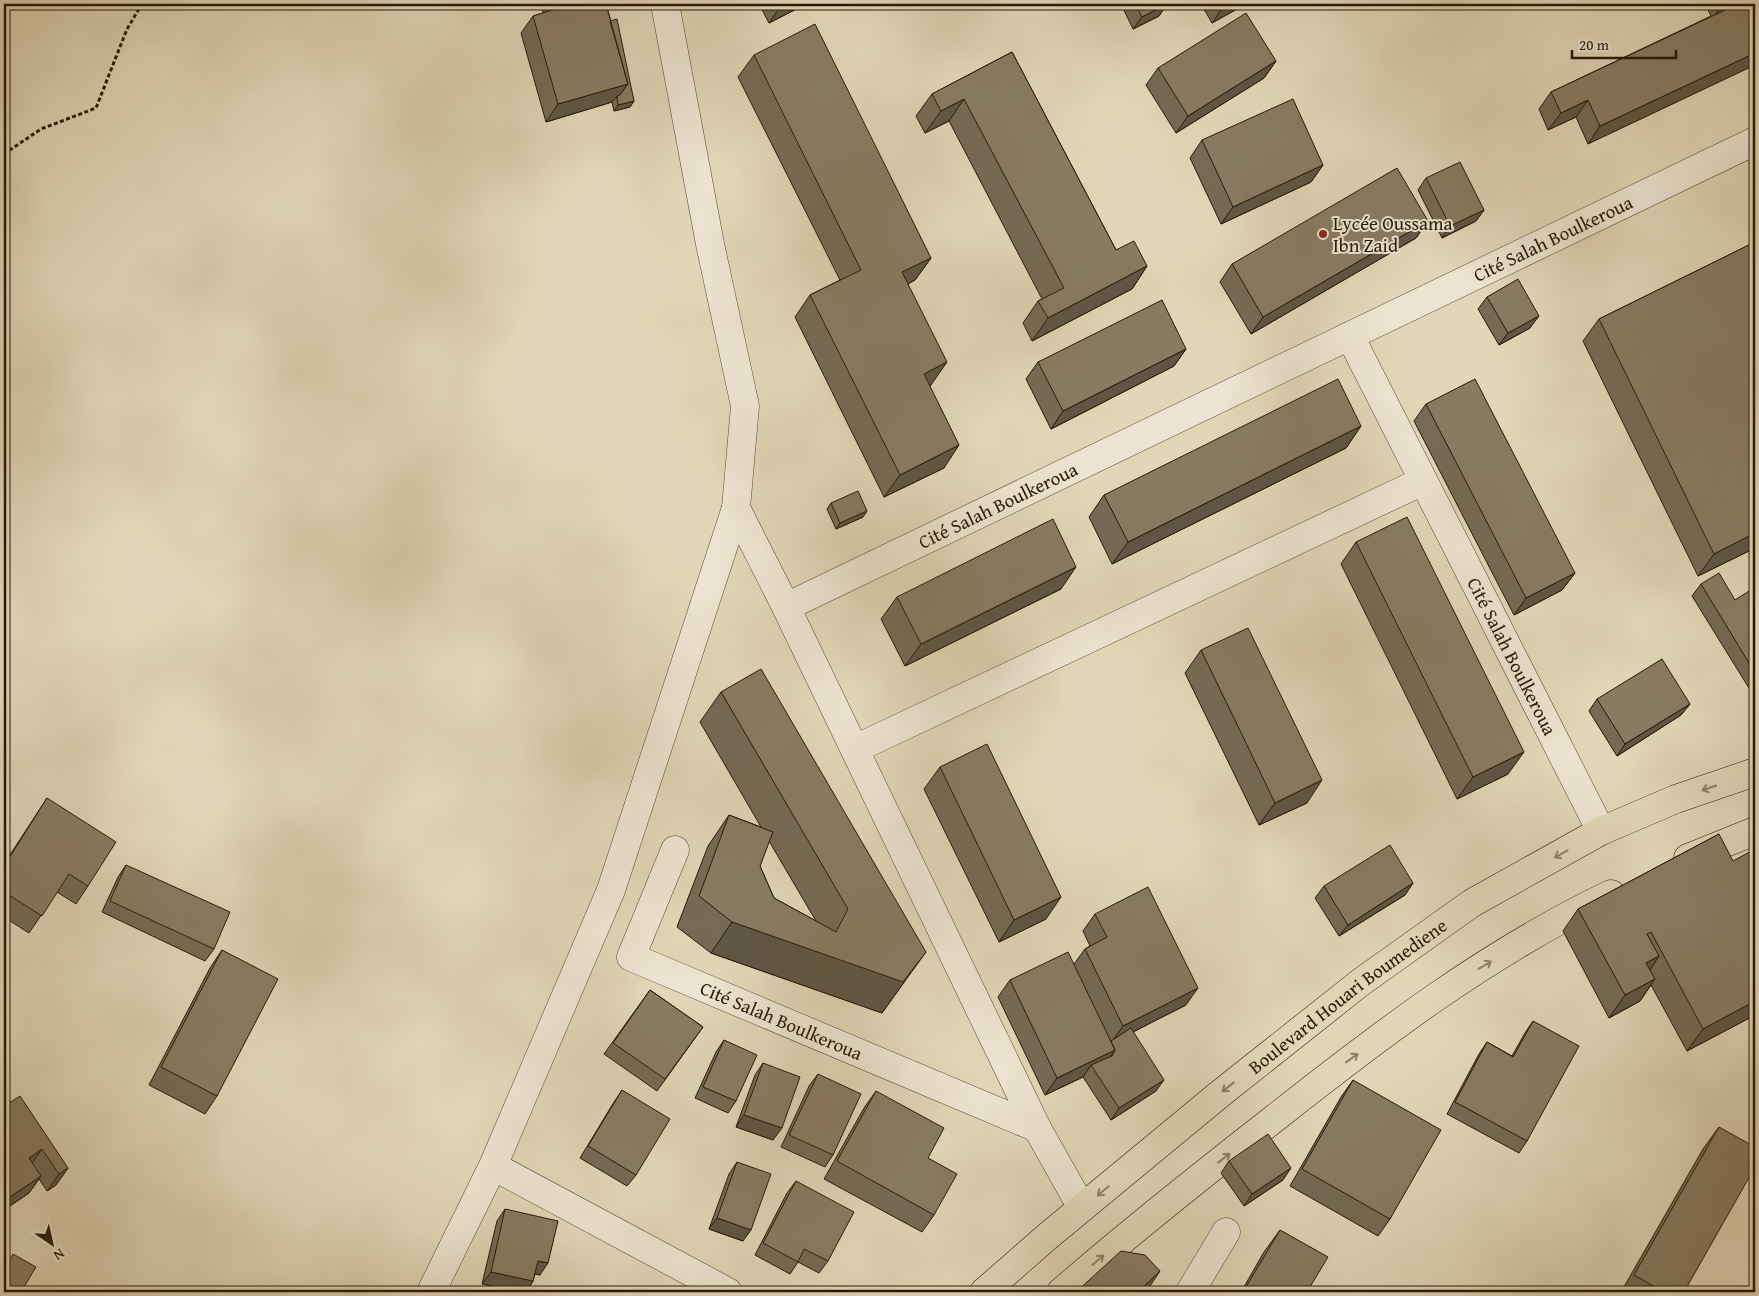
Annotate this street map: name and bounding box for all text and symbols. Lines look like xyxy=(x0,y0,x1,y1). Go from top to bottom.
scale bar xyxy=(1572,28,1675,60)
text: 20 m xyxy=(1579,34,1610,55)
street label: Cité Salah Boulkeroua xyxy=(1468,188,1637,288)
place label: Lycée Oussama Ibn Zaid xyxy=(1333,209,1453,259)
marker: Lycée Oussama Ibn Zaid xyxy=(1317,228,1329,240)
street label: Cité Salah Boulkeroua xyxy=(913,455,1082,555)
street label: Cité Salah Boulkeroua xyxy=(1461,572,1564,740)
one-way arrow xyxy=(1702,784,1717,793)
one-way arrow xyxy=(1554,849,1569,859)
street label: Boulevard Houari Boumediene xyxy=(1242,911,1453,1080)
one-way arrow xyxy=(1477,960,1491,970)
street label: Cité Salah Boulkeroua xyxy=(696,974,867,1067)
one-way arrow xyxy=(1345,1053,1359,1063)
one-way arrow xyxy=(1222,1082,1235,1093)
one-way arrow xyxy=(1217,1153,1230,1164)
one-way arrow xyxy=(1097,1185,1110,1196)
north arrow xyxy=(28,1218,78,1268)
text: N xyxy=(49,1244,69,1266)
one-way arrow xyxy=(1091,1255,1104,1266)

